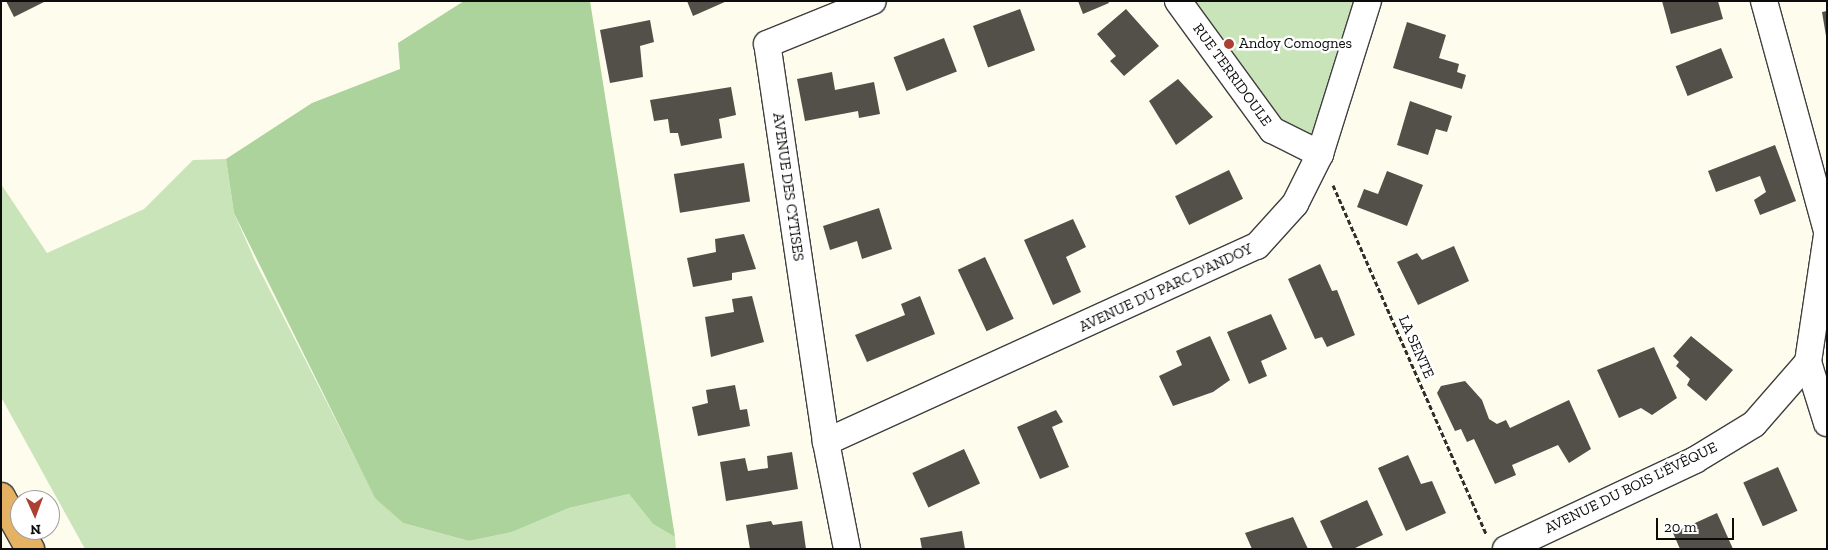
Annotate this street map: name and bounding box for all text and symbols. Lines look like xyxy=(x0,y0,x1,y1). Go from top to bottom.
street label: RUE TERRIDOULE xyxy=(1189,20,1275,130)
place label: Andoy Comognes xyxy=(1239,35,1353,53)
marker: Andoy Comognes xyxy=(1223,38,1235,50)
street label: AVENUE DES CYTISES xyxy=(769,112,807,262)
street label: AVENUE DU PARC D'ANDOY xyxy=(1076,240,1256,336)
street label: LA SENTE xyxy=(1394,313,1438,381)
street label: AVENUE DU BOIS L'ÉVÊQUE xyxy=(1542,438,1720,538)
north arrow xyxy=(10,490,60,540)
scale bar xyxy=(1658,508,1736,540)
text: 20 m xyxy=(1664,518,1697,536)
text: N xyxy=(30,521,41,538)

